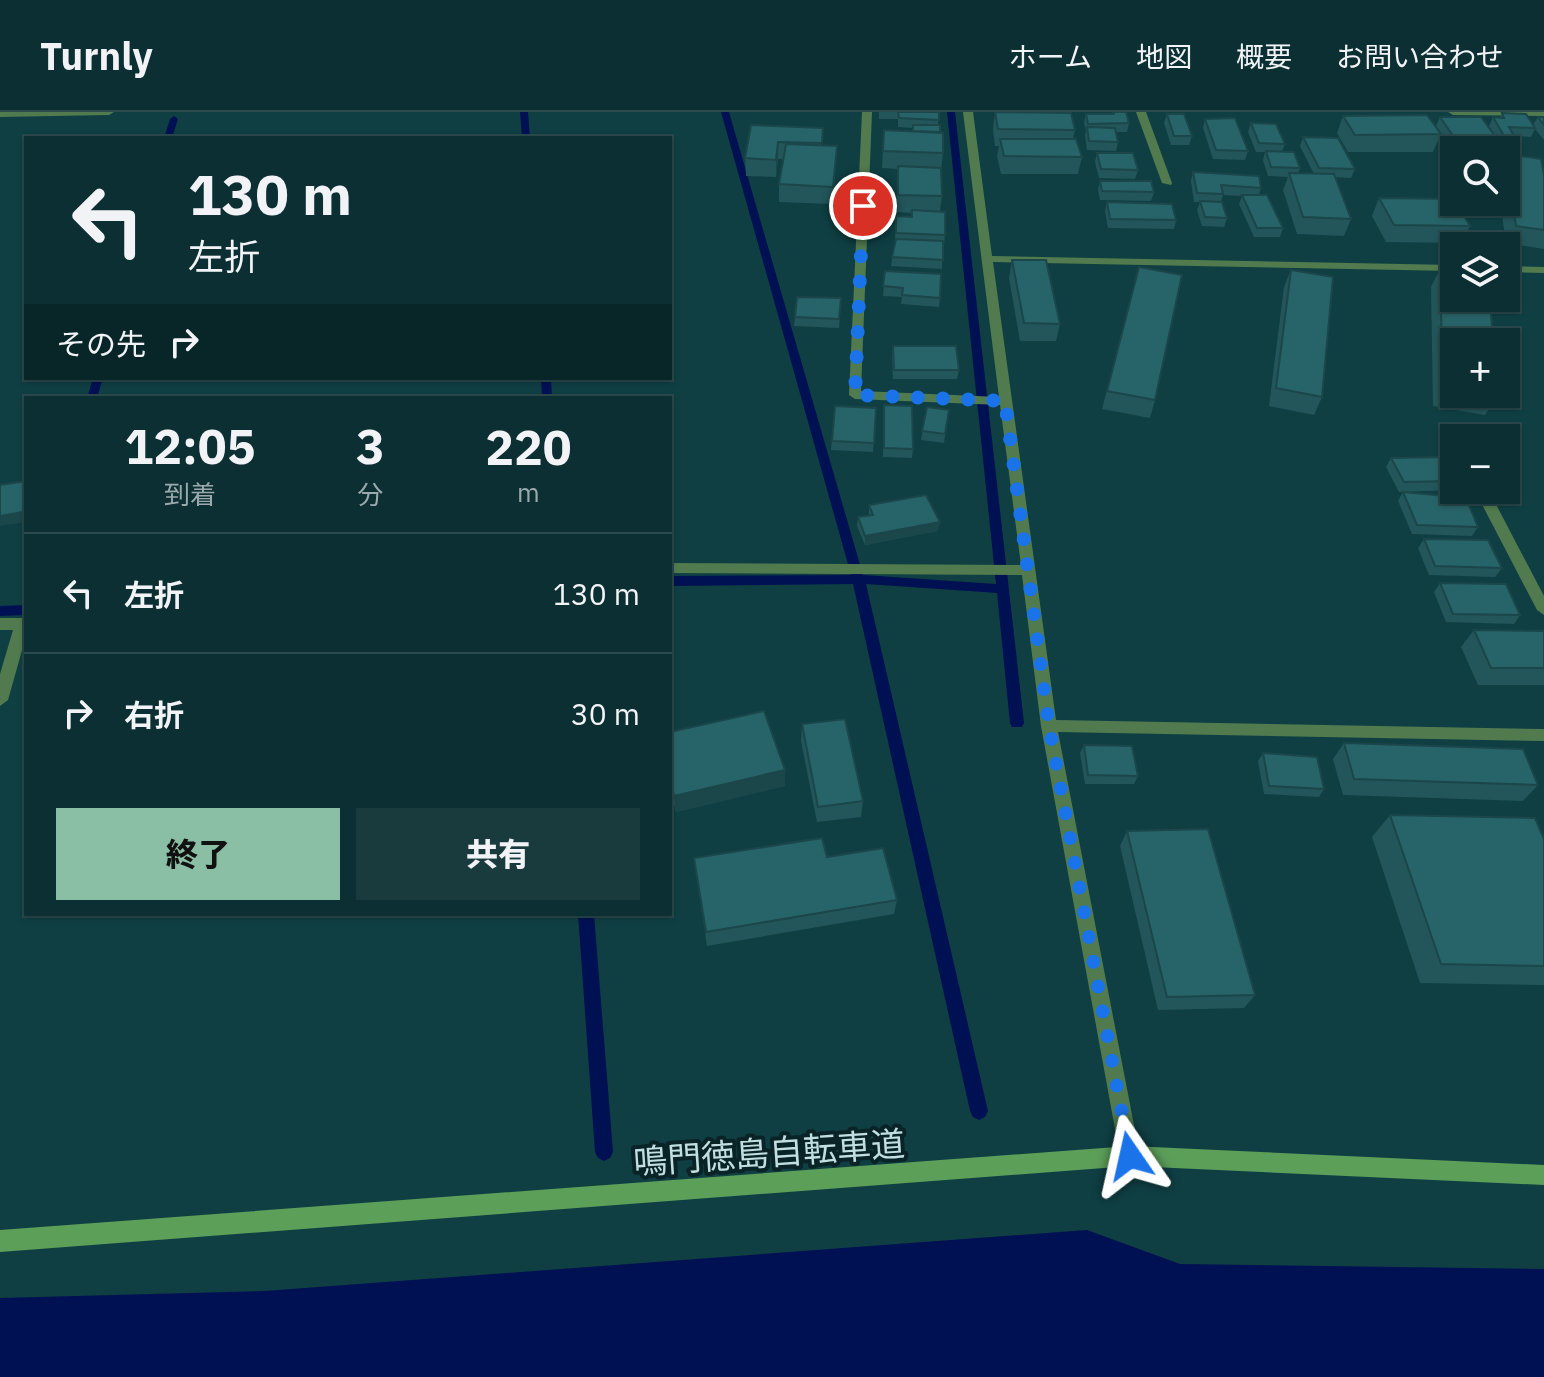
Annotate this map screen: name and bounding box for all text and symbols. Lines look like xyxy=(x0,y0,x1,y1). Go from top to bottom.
text: Turnly xyxy=(40,31,153,80)
text: ホーム xyxy=(1009,38,1092,75)
text: 地図 xyxy=(1136,38,1192,75)
text: 概要 xyxy=(1236,38,1292,75)
text: お問い合わせ xyxy=(1336,38,1504,75)
map controls xyxy=(1440,136,1520,504)
button: search xyxy=(1440,136,1520,216)
text: 130 m xyxy=(188,158,352,230)
icon: left xyxy=(56,168,160,272)
pin xyxy=(829,172,897,240)
icon: arrive xyxy=(841,184,885,228)
button: layers xyxy=(1440,232,1520,312)
text: 左折 xyxy=(188,233,260,280)
icon: right xyxy=(162,320,206,364)
text: その先 xyxy=(56,324,146,363)
button: + xyxy=(1440,328,1520,408)
text: 12:05 xyxy=(124,415,255,477)
text: 3 xyxy=(356,415,385,477)
text: 220 xyxy=(485,416,572,478)
button: − xyxy=(1440,424,1520,504)
text: m xyxy=(517,475,540,509)
text: 到着 xyxy=(164,477,216,511)
text: 分 xyxy=(357,477,383,511)
icon: left xyxy=(56,571,100,615)
text: 130 m xyxy=(553,574,640,613)
text: 左折 xyxy=(124,575,184,614)
icon: right xyxy=(56,691,100,735)
text: 30 m xyxy=(571,694,640,733)
text: 右折 xyxy=(124,695,184,734)
button: 終了 xyxy=(56,808,340,900)
button: 共有 xyxy=(356,808,640,900)
position arrow xyxy=(1088,1114,1172,1198)
street label: 鳴門徳島自転車道 xyxy=(632,1121,906,1183)

